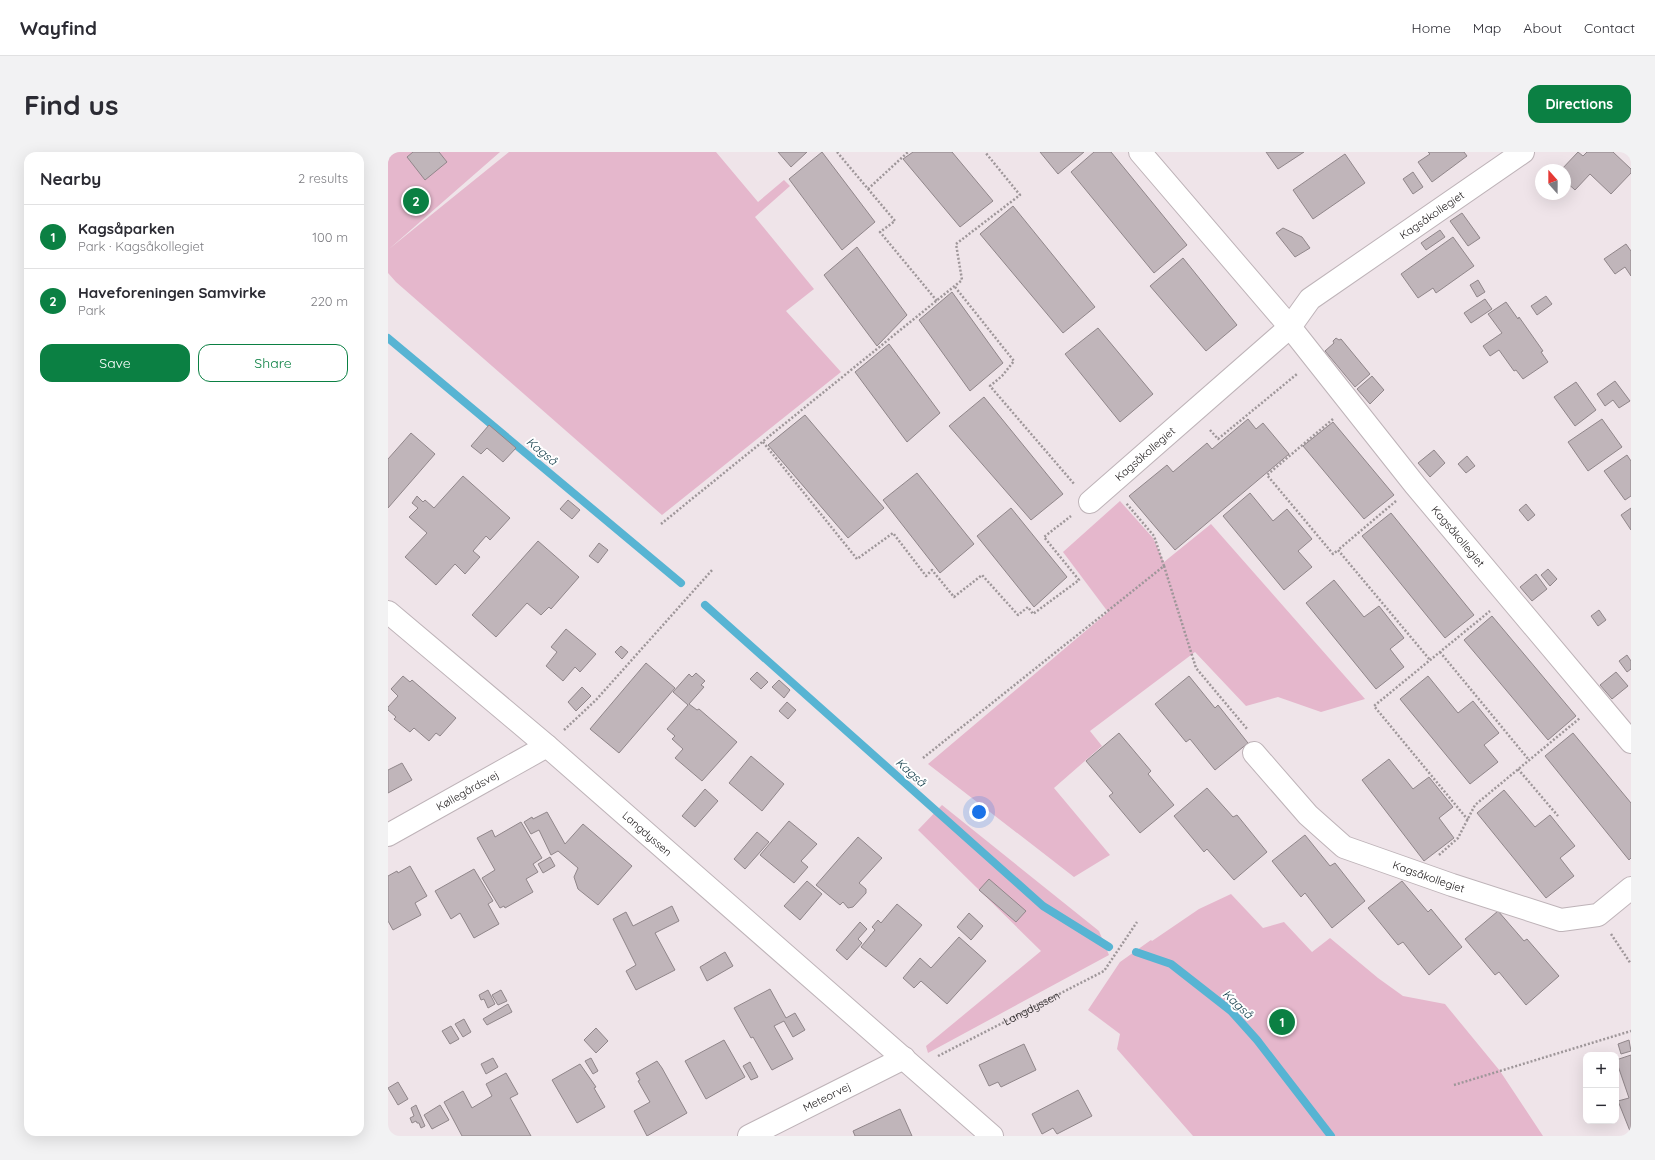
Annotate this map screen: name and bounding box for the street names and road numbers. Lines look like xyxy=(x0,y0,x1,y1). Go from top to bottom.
street label: Kagsåkollegiet xyxy=(1397,188,1467,242)
street label: Kagsåkollegiet xyxy=(1112,424,1178,484)
street label: Kagsåkollegiet xyxy=(1429,503,1488,570)
street label: Køllegårdsvej xyxy=(434,767,501,814)
street label: Langdyssen xyxy=(619,808,675,859)
street label: Kagsåkollegiet xyxy=(1391,858,1467,896)
street label: Langdyssen xyxy=(1001,988,1062,1028)
street label: Meteorvej xyxy=(800,1079,853,1115)

